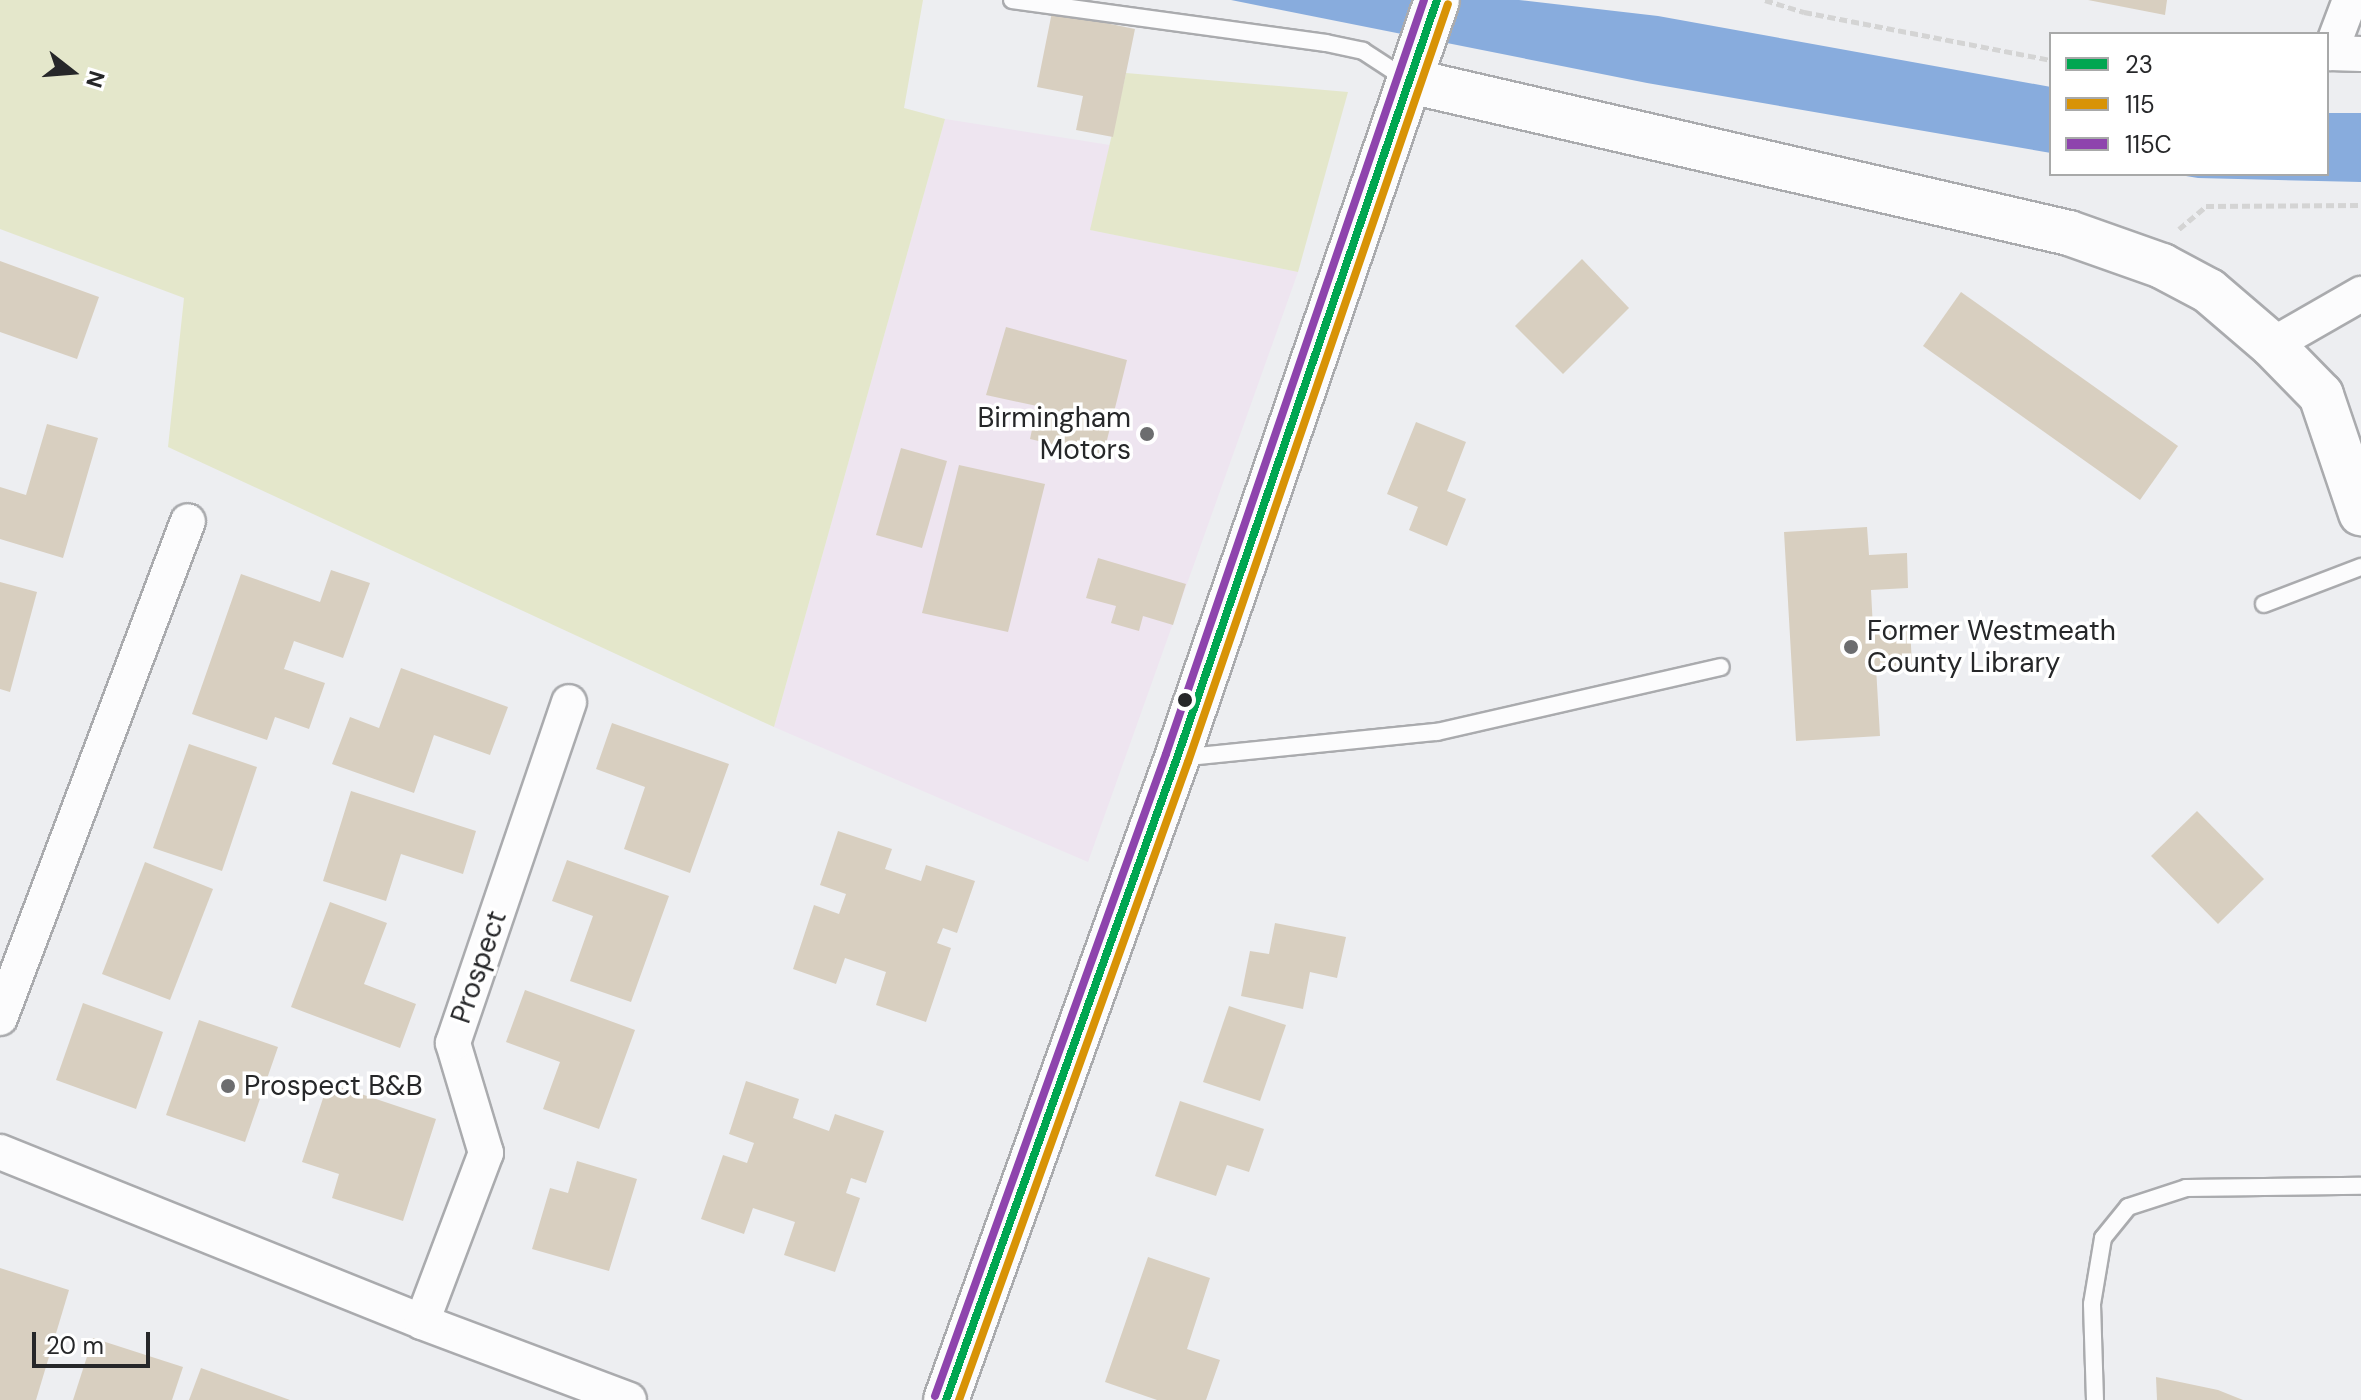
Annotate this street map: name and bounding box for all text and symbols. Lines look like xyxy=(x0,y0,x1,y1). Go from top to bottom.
north arrow xyxy=(32,32,112,112)
legend xyxy=(2049,32,2329,176)
text: 23 xyxy=(2125,49,2153,80)
text: N xyxy=(79,67,112,91)
text: 115 xyxy=(2125,89,2155,120)
text: 115C xyxy=(2125,129,2172,160)
place label: Birmingham Motors xyxy=(977,401,1131,467)
marker: Birmingham Motors xyxy=(1138,425,1156,443)
place label: Former Westmeath County Library xyxy=(1867,614,2116,680)
marker: Former Westmeath County Library xyxy=(1842,638,1860,656)
unlabelled marker xyxy=(1177,692,1193,708)
street label: Prospect xyxy=(444,906,514,1028)
place label: Prospect B&B xyxy=(244,1069,423,1103)
marker: Prospect B&B xyxy=(219,1077,237,1095)
scale bar xyxy=(36,1316,154,1366)
text: 20 m xyxy=(46,1330,104,1361)

